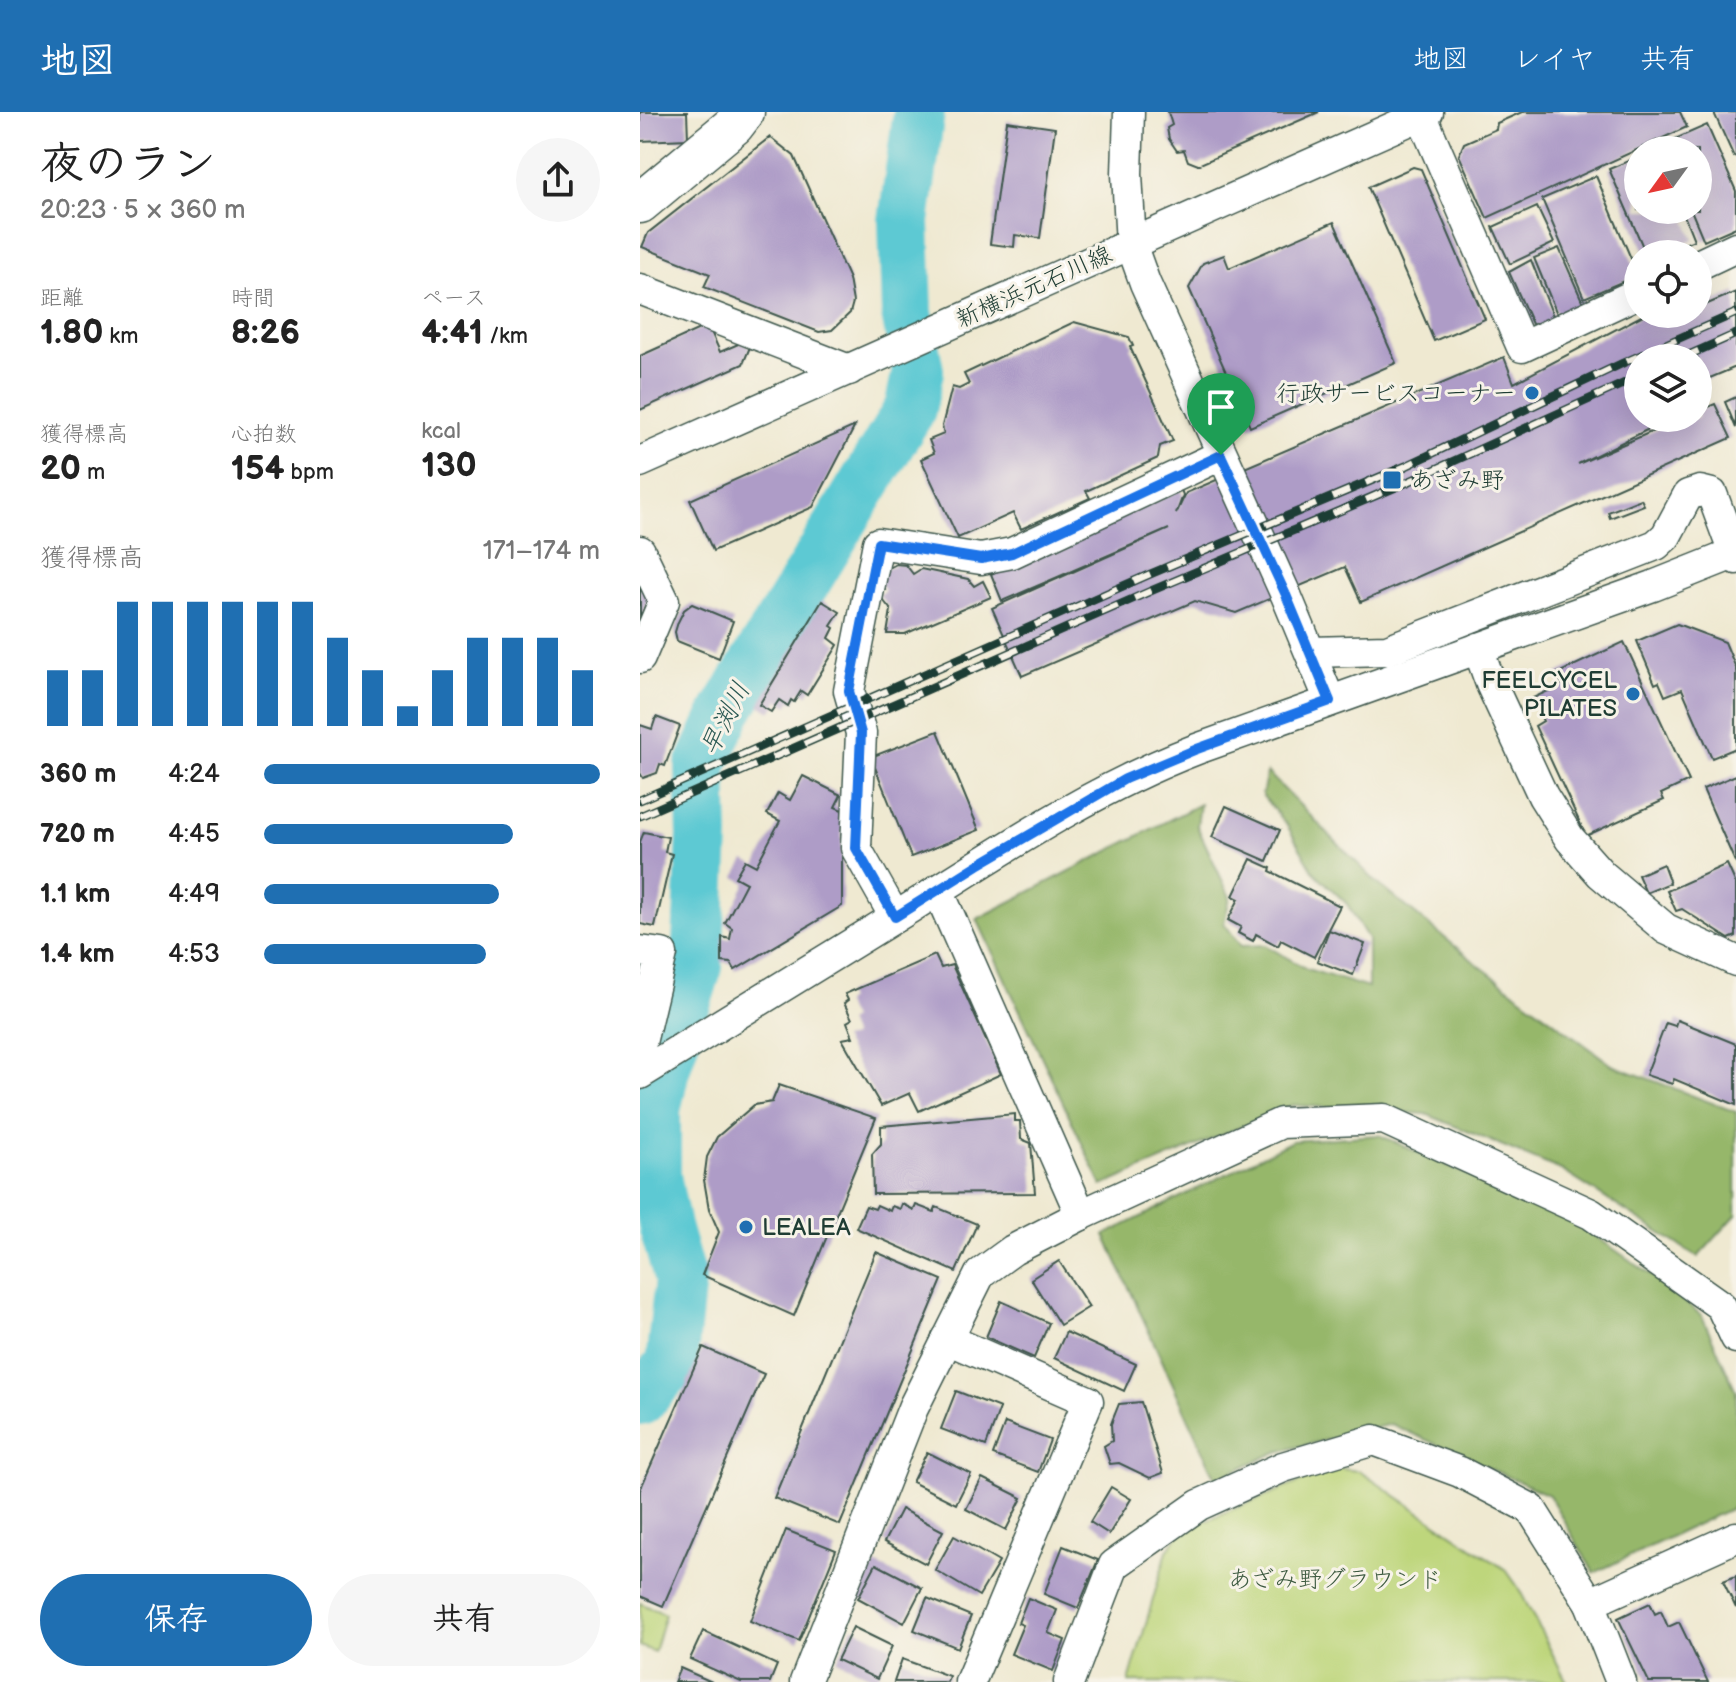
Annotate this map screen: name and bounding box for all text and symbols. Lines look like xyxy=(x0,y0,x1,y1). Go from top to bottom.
text: 地図 xyxy=(40,39,116,84)
text: 地図 xyxy=(1413,43,1469,76)
text: レイヤ xyxy=(1513,43,1596,76)
text: 共有 xyxy=(1640,43,1696,76)
north arrow xyxy=(1624,136,1712,224)
map controls xyxy=(1624,136,1712,432)
text: 夜のラン xyxy=(40,138,216,191)
button: share xyxy=(516,138,600,222)
text: 20:23 · 5 × 360 m xyxy=(40,195,246,226)
street label: 新横浜元石川線 xyxy=(951,240,1117,334)
button: locate xyxy=(1624,240,1712,328)
text: 距離 xyxy=(40,285,84,312)
text: 時間 xyxy=(231,285,275,312)
text: ペース xyxy=(421,285,486,312)
text: 1.80 xyxy=(40,312,103,353)
text: 8:26 xyxy=(231,312,300,353)
text: 4:41 xyxy=(421,312,483,353)
text: km xyxy=(103,323,138,350)
text: /km xyxy=(483,323,528,350)
button: layers xyxy=(1624,344,1712,432)
pin xyxy=(1187,373,1255,455)
place label: 行政サービスコーナー xyxy=(1276,379,1516,408)
marker: 行政サービスコーナー xyxy=(1523,384,1541,402)
icon: arrive xyxy=(1199,385,1243,429)
text: kcal xyxy=(421,418,461,445)
text: 獲得標高 xyxy=(40,421,128,448)
text: 心拍数 xyxy=(231,421,297,448)
text: 130 xyxy=(421,445,477,486)
text: 20 xyxy=(40,448,81,489)
text: 154 xyxy=(231,448,285,489)
text: m xyxy=(81,459,105,486)
text: bpm xyxy=(285,459,334,486)
place label: あざみ野 xyxy=(1410,466,1505,495)
marker: あざみ野 xyxy=(1381,469,1403,491)
text: 171–174 m xyxy=(483,536,600,567)
text: 獲得標高 xyxy=(40,543,144,574)
place label: FEELCYCEL PILATES xyxy=(1481,666,1617,723)
water label: 早渕川 xyxy=(694,677,758,761)
marker: FEELCYCEL PILATES xyxy=(1624,685,1642,703)
text: 360 m xyxy=(40,759,116,790)
text: 4:24 xyxy=(168,759,220,790)
text: 720 m xyxy=(40,819,115,850)
text: 4:45 xyxy=(168,819,220,850)
text: 1.1 km xyxy=(40,879,110,910)
text: 4:49 xyxy=(168,879,220,910)
text: 1.4 km xyxy=(40,939,115,970)
text: 4:53 xyxy=(168,939,220,970)
place label: LEALEA xyxy=(762,1213,851,1242)
marker: LEALEA xyxy=(737,1218,755,1236)
park label: あざみ野グラウンド xyxy=(1228,1565,1442,1594)
button: 保存 xyxy=(40,1574,312,1666)
button: 共有 xyxy=(328,1574,600,1666)

